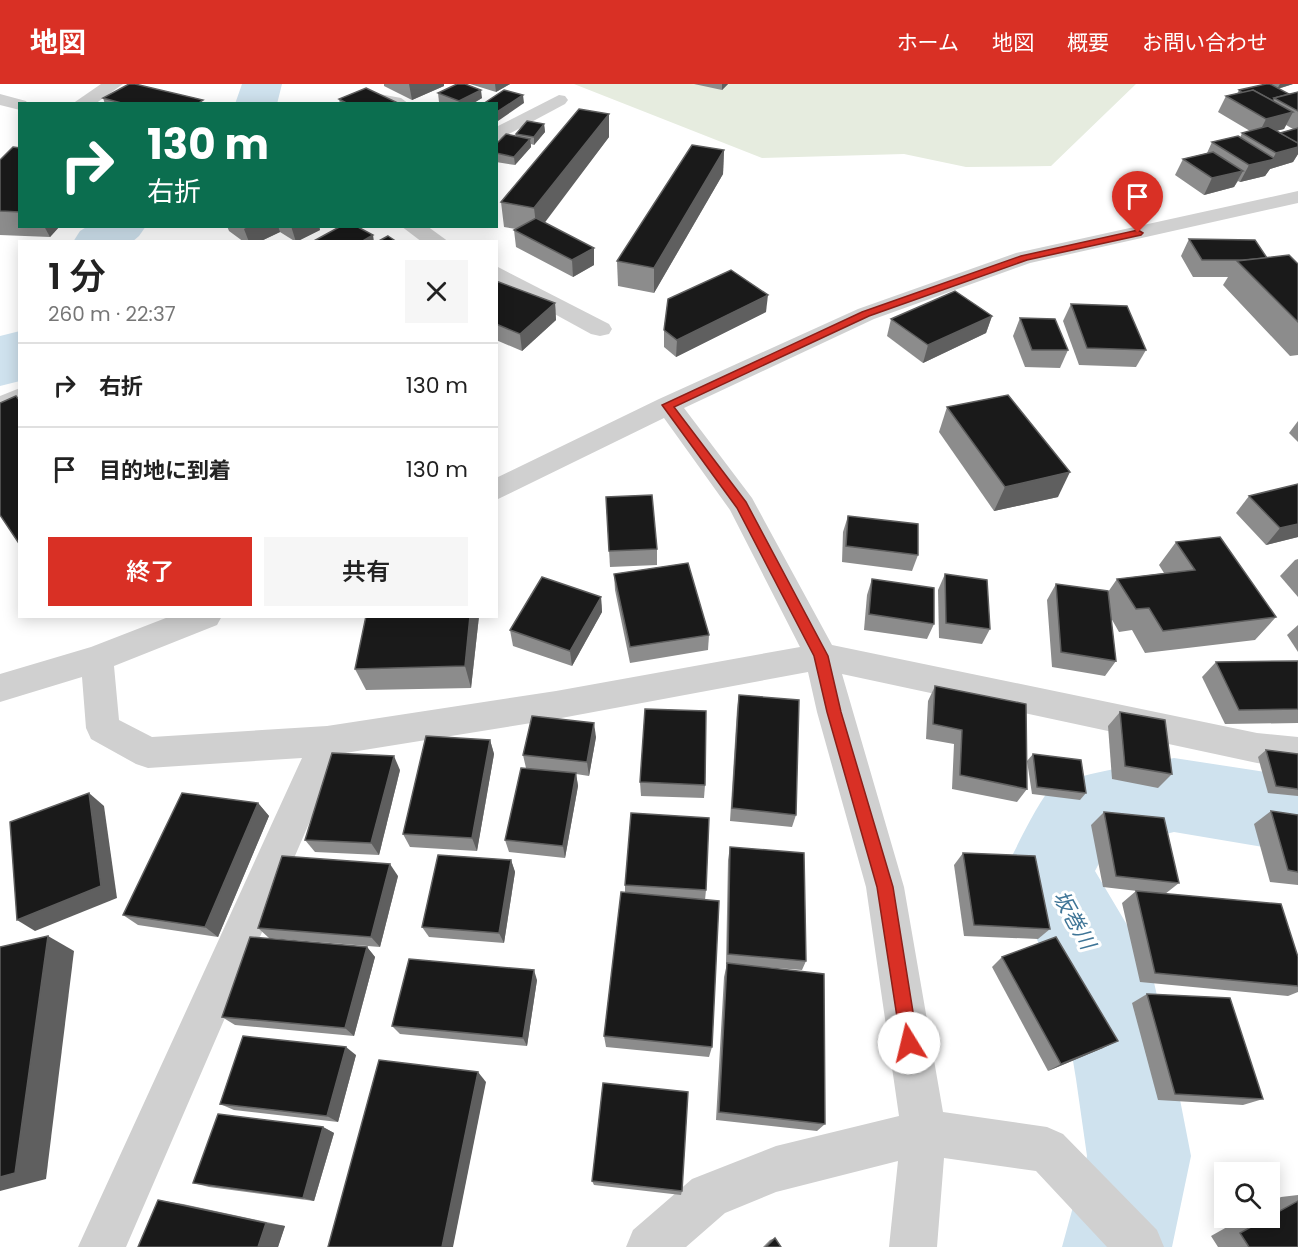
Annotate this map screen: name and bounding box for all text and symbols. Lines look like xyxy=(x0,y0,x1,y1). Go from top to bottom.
text: 地図 xyxy=(30,23,86,62)
text: ホーム xyxy=(897,28,959,57)
text: 地図 xyxy=(992,28,1034,57)
text: 概要 xyxy=(1067,28,1109,57)
text: お問い合わせ xyxy=(1142,28,1268,57)
text: 130 m xyxy=(147,115,269,174)
icon: right xyxy=(48,126,126,204)
pin xyxy=(1112,171,1163,233)
text: 右折 xyxy=(147,173,201,210)
icon: arrive xyxy=(1121,180,1154,213)
text: 1 分 xyxy=(48,251,106,302)
button: close xyxy=(405,260,468,323)
text: 260 m · 22:37 xyxy=(48,300,176,328)
icon: right xyxy=(48,369,81,402)
text: 130 m xyxy=(406,370,468,401)
text: 右折 xyxy=(99,371,143,402)
icon: arrive xyxy=(48,453,81,486)
text: 130 m xyxy=(406,454,468,485)
text: 目的地に到着 xyxy=(99,455,231,486)
button: 終了 xyxy=(48,537,252,606)
button: 共有 xyxy=(264,537,468,606)
water label: 坂巻川 xyxy=(1046,885,1103,956)
position arrow xyxy=(877,1011,941,1075)
map controls xyxy=(1214,1162,1280,1228)
button: search xyxy=(1214,1162,1280,1228)

